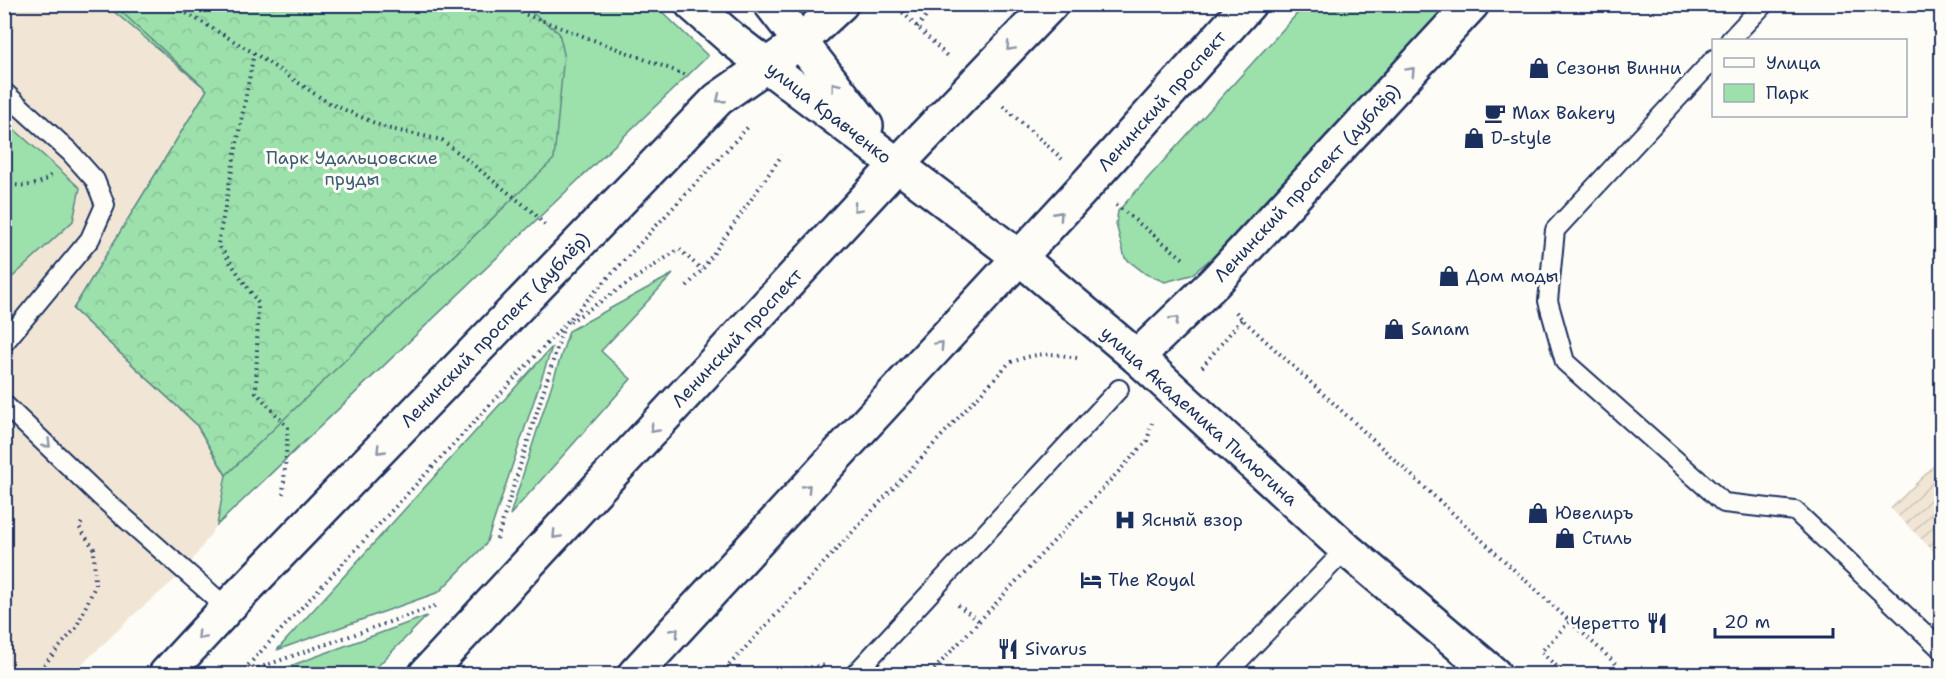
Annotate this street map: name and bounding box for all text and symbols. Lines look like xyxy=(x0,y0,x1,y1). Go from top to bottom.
street label: Ленинский проспект xyxy=(1092,25,1232,177)
legend xyxy=(1712,39,1907,117)
one-way arrow xyxy=(1007,40,1018,51)
text: Улица xyxy=(1766,51,1820,75)
shop icon: Сезоны Винни xyxy=(1527,56,1551,80)
place label: Сезоны Винни xyxy=(1556,56,1682,80)
street label: улица Кравченко xyxy=(761,57,897,169)
one-way arrow xyxy=(1404,67,1415,78)
street label: Ленинский проспект (дублёр) xyxy=(1209,79,1405,287)
text: Парк xyxy=(1766,81,1809,105)
one-way arrow xyxy=(831,82,842,93)
one-way arrow xyxy=(716,91,727,102)
cafe icon: Max Bakery xyxy=(1483,101,1507,125)
place label: Max Bakery xyxy=(1512,101,1616,125)
shop icon: D-style xyxy=(1462,126,1486,150)
place label: D-style xyxy=(1491,126,1552,150)
park label: Парк Удальцовские пруды xyxy=(266,146,438,191)
one-way arrow xyxy=(853,202,864,212)
one-way arrow xyxy=(1052,211,1063,221)
street label: Ленинский проспект (дублёр) xyxy=(395,227,595,433)
street label: Ленинский проспект xyxy=(666,263,808,413)
shop icon: Дом моды xyxy=(1437,264,1461,288)
place label: Дом моды xyxy=(1466,264,1559,288)
one-way arrow xyxy=(1168,317,1179,328)
shop icon: Sanam xyxy=(1382,317,1406,341)
place label: Sanam xyxy=(1411,317,1470,341)
street label: улица Академика Пилюгина xyxy=(1095,321,1303,511)
one-way arrow xyxy=(932,341,943,352)
one-way arrow xyxy=(650,422,661,433)
one-way arrow xyxy=(39,437,50,448)
one-way arrow xyxy=(376,443,387,453)
one-way arrow xyxy=(800,484,811,495)
shop icon: Ювелиръ xyxy=(1526,501,1550,525)
place label: Ювелиръ xyxy=(1555,501,1633,525)
hospital icon: Ясный взор xyxy=(1113,508,1137,532)
place label: Ясный взор xyxy=(1142,508,1243,532)
shop icon: Стиль xyxy=(1553,526,1577,550)
place label: Стиль xyxy=(1582,526,1632,550)
one-way arrow xyxy=(552,528,563,539)
hotel icon: The Royal xyxy=(1079,568,1103,592)
place label: The Royal xyxy=(1108,568,1196,592)
scale bar xyxy=(1715,601,1834,639)
text: 20 m xyxy=(1724,610,1770,634)
place label: Черетто xyxy=(1570,611,1640,635)
restaurant icon: Черетто xyxy=(1645,611,1669,635)
one-way arrow xyxy=(668,628,679,638)
one-way arrow xyxy=(198,629,209,640)
restaurant icon: Sivarus xyxy=(996,637,1020,661)
place label: Sivarus xyxy=(1025,637,1087,661)

